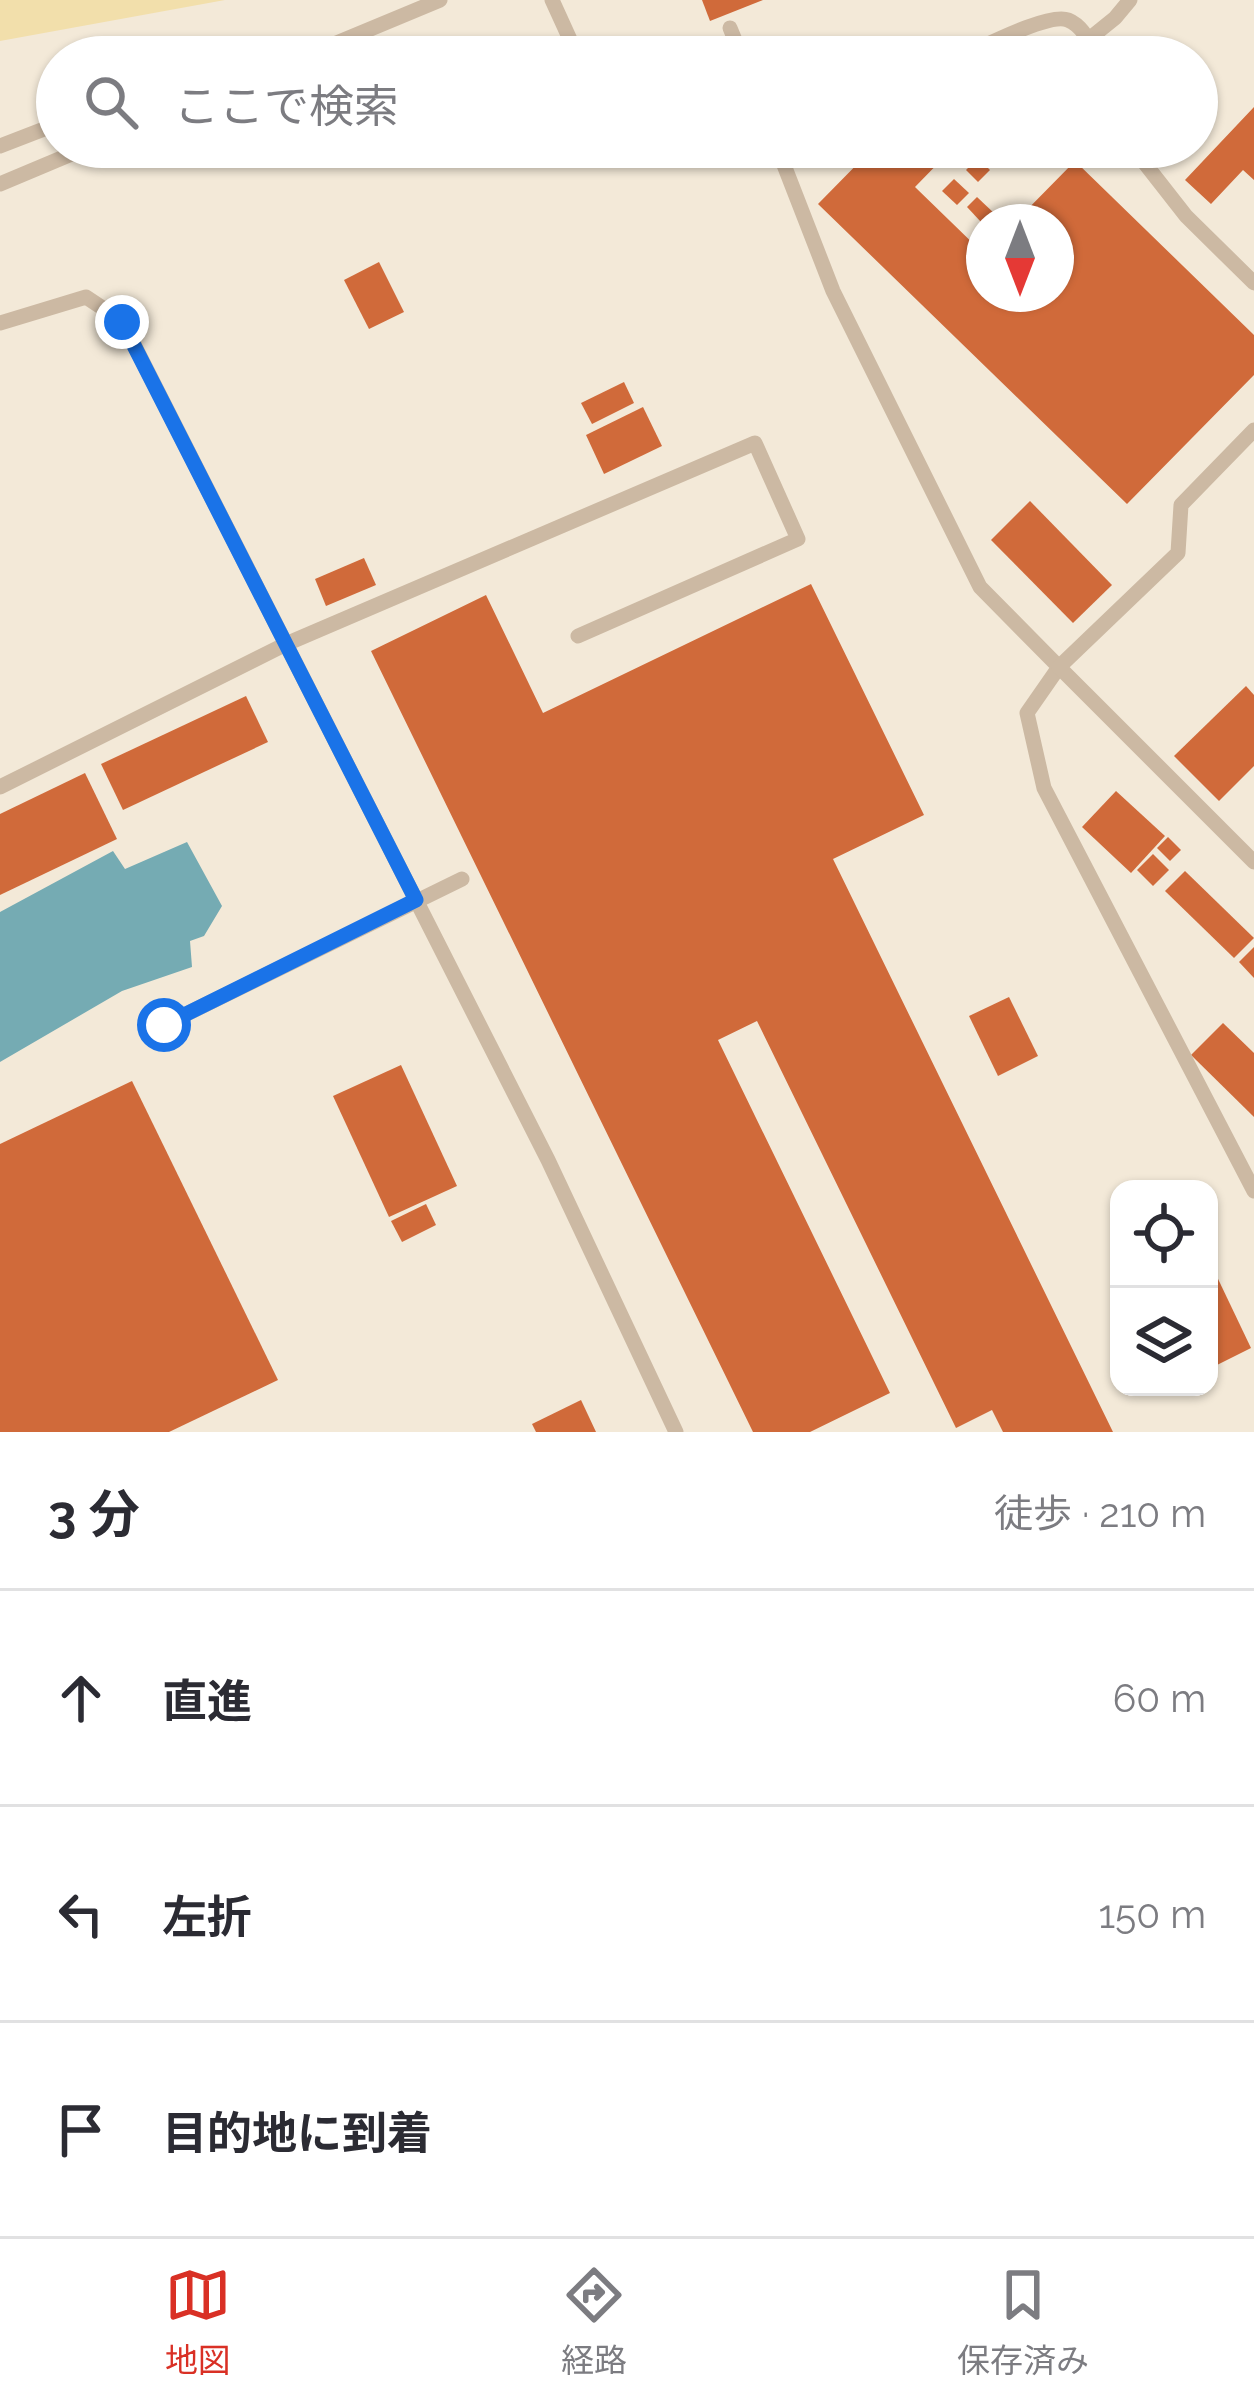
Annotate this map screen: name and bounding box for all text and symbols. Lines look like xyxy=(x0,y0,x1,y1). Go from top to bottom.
search box xyxy=(36,36,1218,168)
icon: search xyxy=(78,69,144,135)
text: ここで検索 xyxy=(174,80,399,133)
north arrow xyxy=(966,204,1074,312)
route end xyxy=(95,295,149,349)
route start xyxy=(137,998,191,1052)
map controls xyxy=(1110,1180,1218,1396)
button: locate xyxy=(1110,1180,1218,1288)
button: layers xyxy=(1110,1288,1218,1396)
text: 3 分 xyxy=(48,1484,140,1544)
text: 徒歩 · 210 m xyxy=(994,1490,1206,1536)
icon: ahead xyxy=(48,1665,114,1731)
text: 直進 xyxy=(162,1675,252,1728)
text: 60 m xyxy=(1113,1675,1206,1721)
icon: left xyxy=(48,1881,114,1947)
text: 左折 xyxy=(162,1891,252,1944)
text: 150 m xyxy=(1098,1891,1206,1937)
icon: arrive xyxy=(48,2097,114,2163)
text: 目的地に到着 xyxy=(162,2107,432,2160)
tab: 地図 xyxy=(165,2262,231,2382)
tab: 経路 xyxy=(561,2262,627,2382)
tab: 保存済み xyxy=(957,2262,1089,2382)

